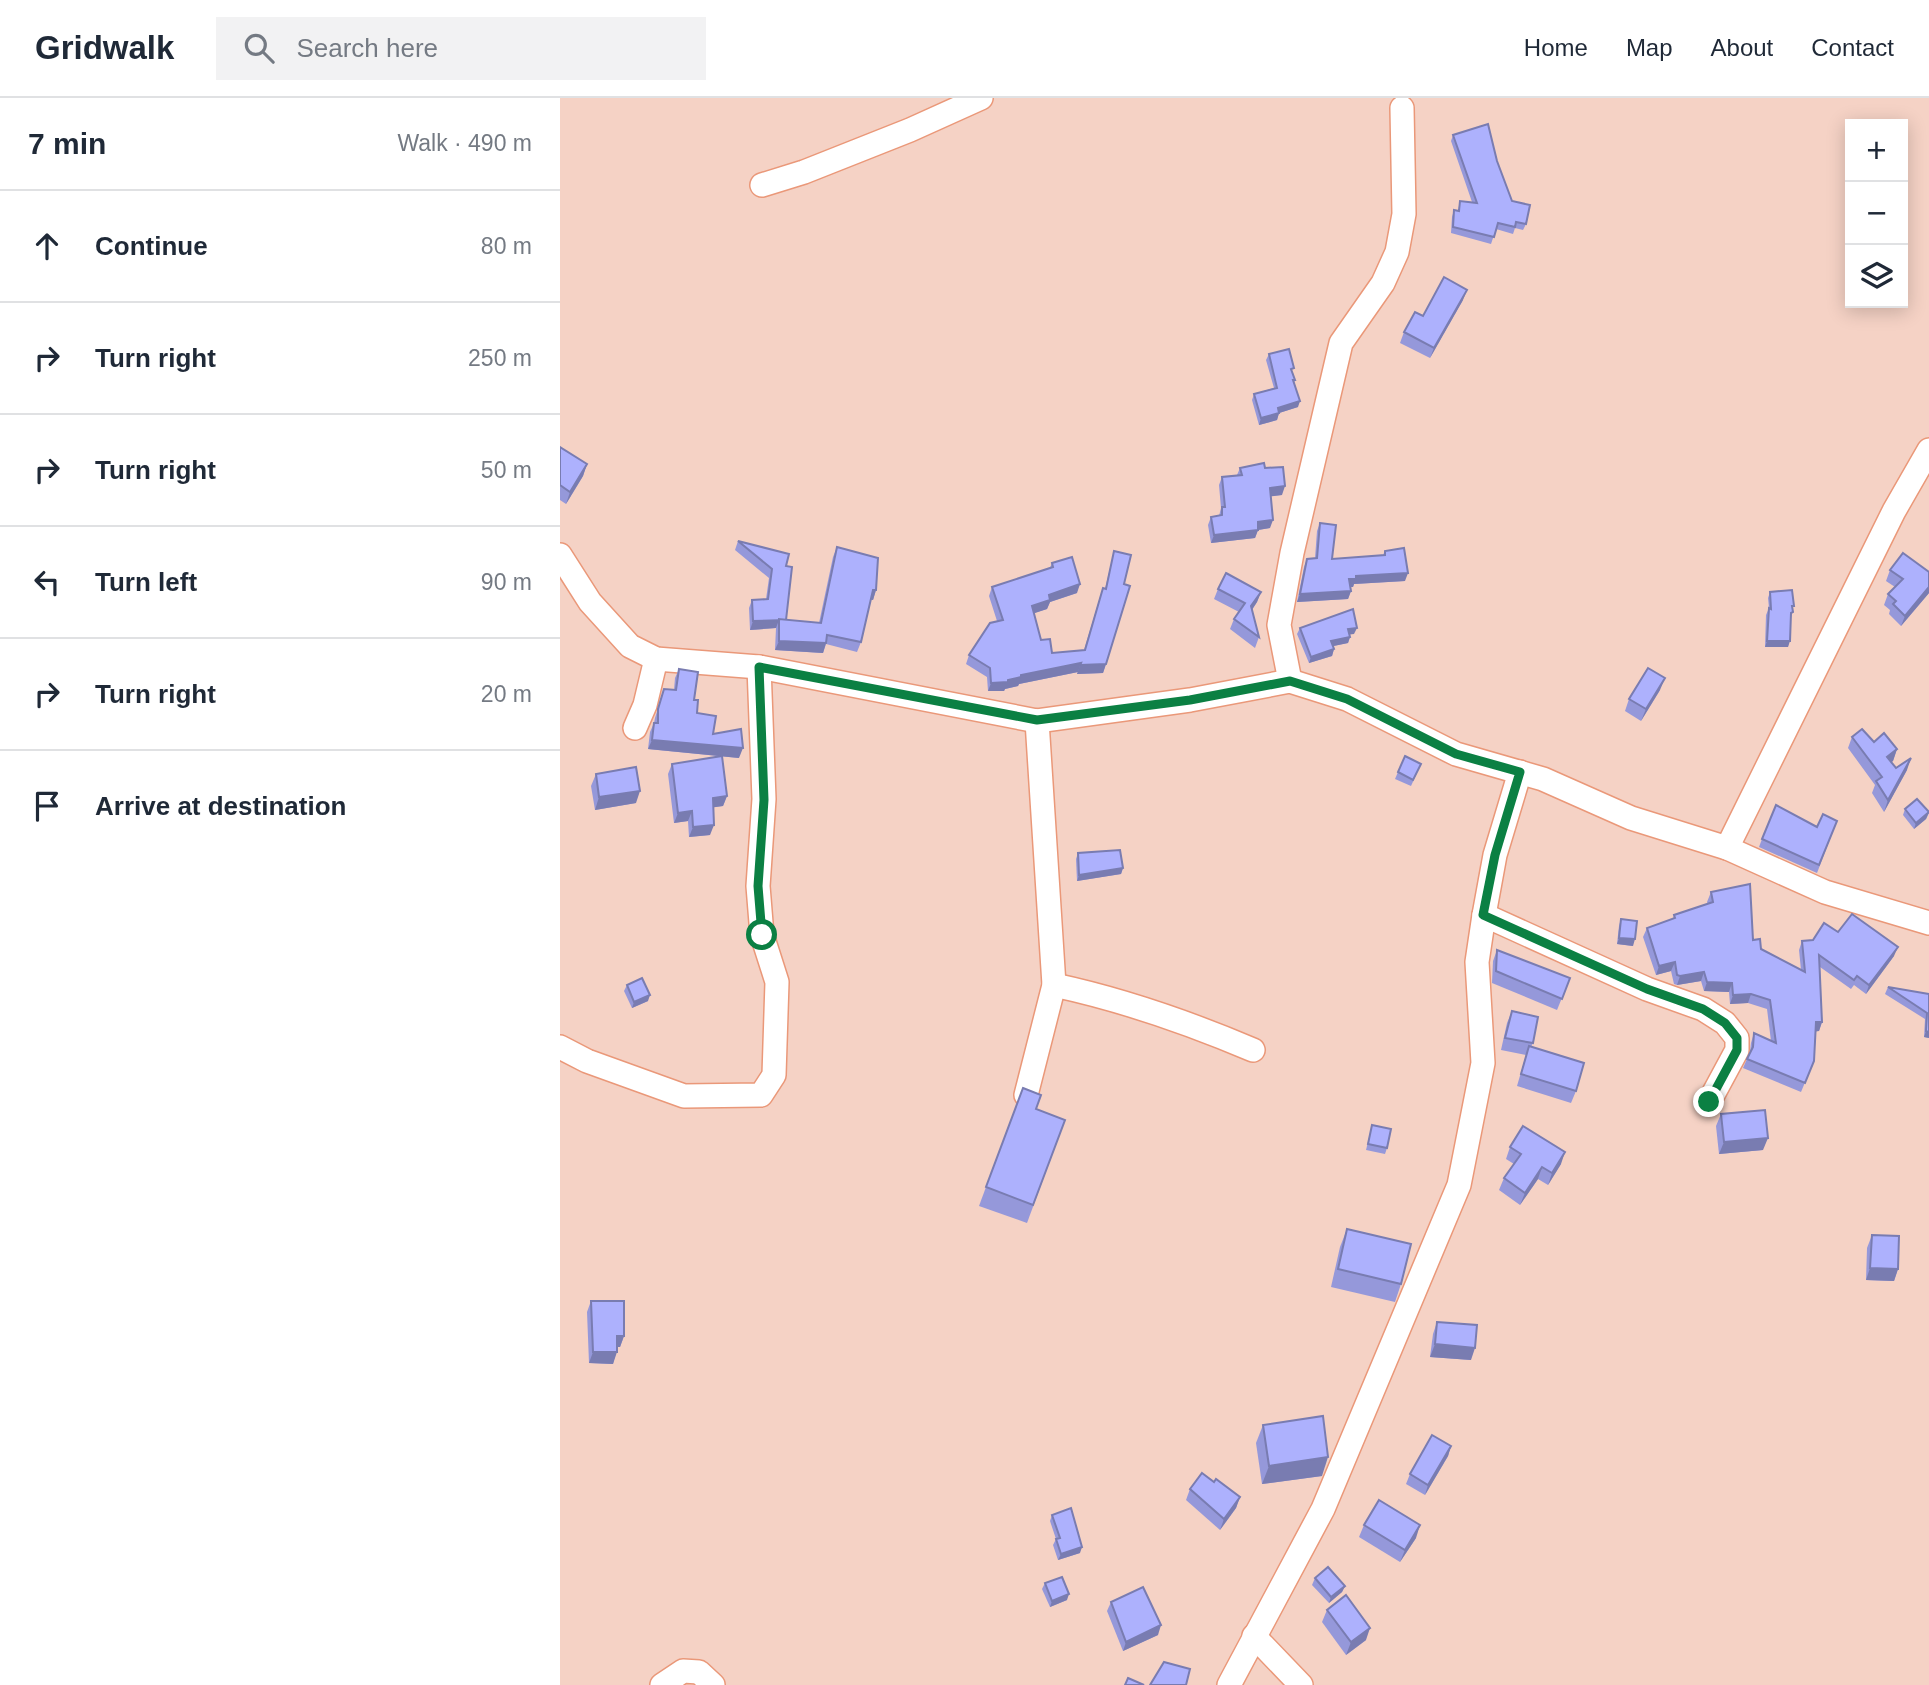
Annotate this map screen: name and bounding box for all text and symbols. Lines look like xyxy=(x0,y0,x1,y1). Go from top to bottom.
search box xyxy=(216,17,706,80)
text: Gridwalk xyxy=(35,29,174,66)
icon: search xyxy=(240,29,278,67)
text: Search here xyxy=(296,33,438,63)
text: Home xyxy=(1524,34,1588,61)
text: Map xyxy=(1626,34,1673,61)
text: About xyxy=(1711,34,1773,61)
text: Contact xyxy=(1811,34,1894,61)
map controls xyxy=(1845,119,1908,308)
button: + xyxy=(1845,119,1908,182)
text: 7 min xyxy=(28,127,106,160)
text: Walk · 490 m xyxy=(397,130,532,156)
button: − xyxy=(1845,182,1908,245)
icon: ahead xyxy=(28,227,66,265)
text: Continue xyxy=(95,231,208,261)
text: 80 m xyxy=(481,233,532,259)
button: layers xyxy=(1845,245,1908,308)
icon: right xyxy=(28,339,66,377)
text: Turn right xyxy=(95,343,216,373)
text: 250 m xyxy=(468,345,532,371)
icon: right xyxy=(28,451,66,489)
text: Turn right xyxy=(95,455,216,485)
text: 50 m xyxy=(481,457,532,483)
icon: left xyxy=(28,563,66,601)
text: Turn left xyxy=(95,567,197,597)
text: 90 m xyxy=(481,569,532,595)
icon: right xyxy=(28,675,66,713)
text: Turn right xyxy=(95,679,216,709)
text: 20 m xyxy=(481,681,532,707)
icon: arrive xyxy=(28,787,66,825)
text: Arrive at destination xyxy=(95,791,346,821)
route start xyxy=(746,919,777,950)
route end xyxy=(1693,1086,1724,1117)

